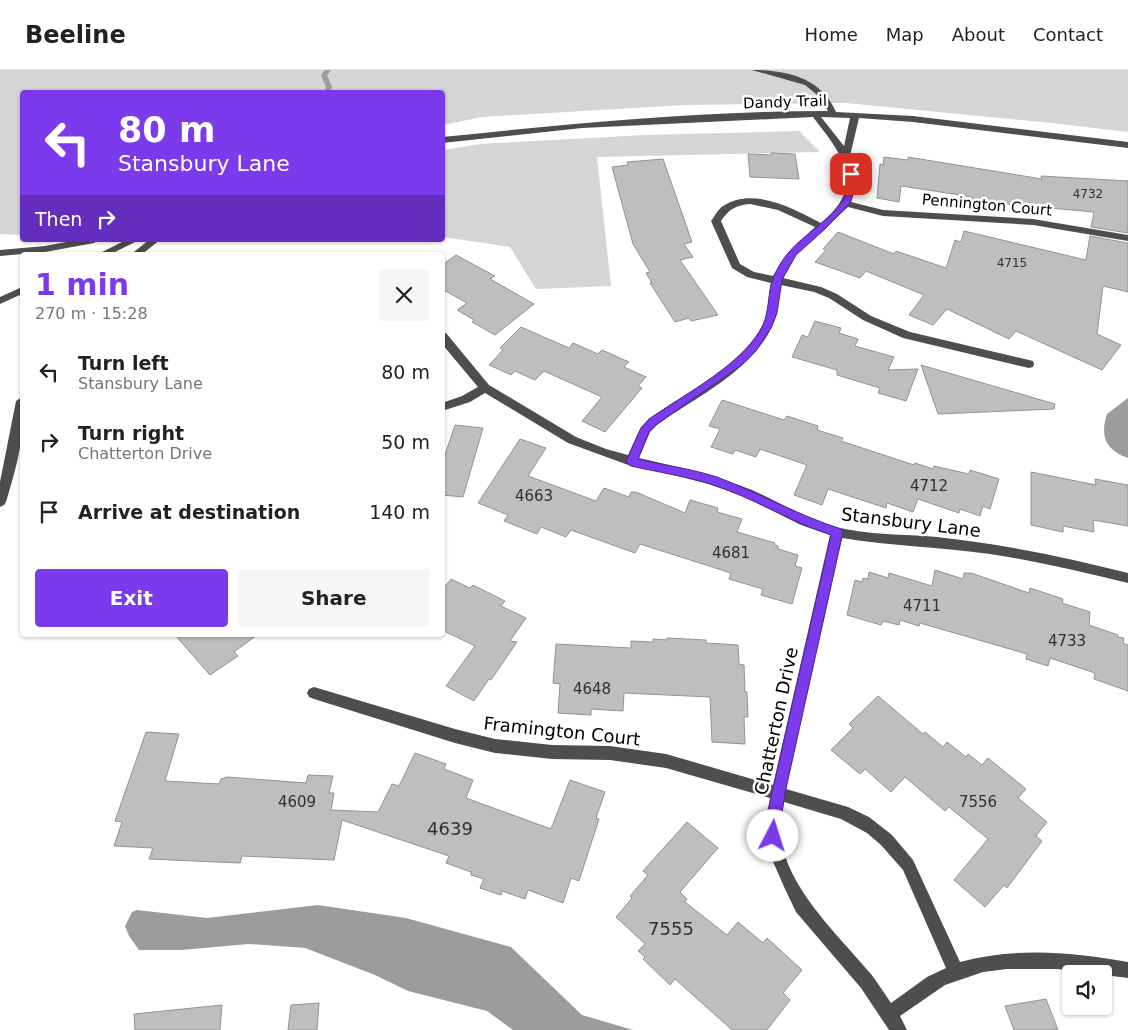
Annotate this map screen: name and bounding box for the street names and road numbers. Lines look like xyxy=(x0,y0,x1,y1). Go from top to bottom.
street label: Dandy Trail xyxy=(743,92,827,112)
street label: Pennington Court xyxy=(921,190,1053,220)
street label: Stansbury Lane xyxy=(840,503,982,541)
street label: Chatterton Drive xyxy=(750,645,802,797)
street label: Framington Court xyxy=(483,712,641,750)

